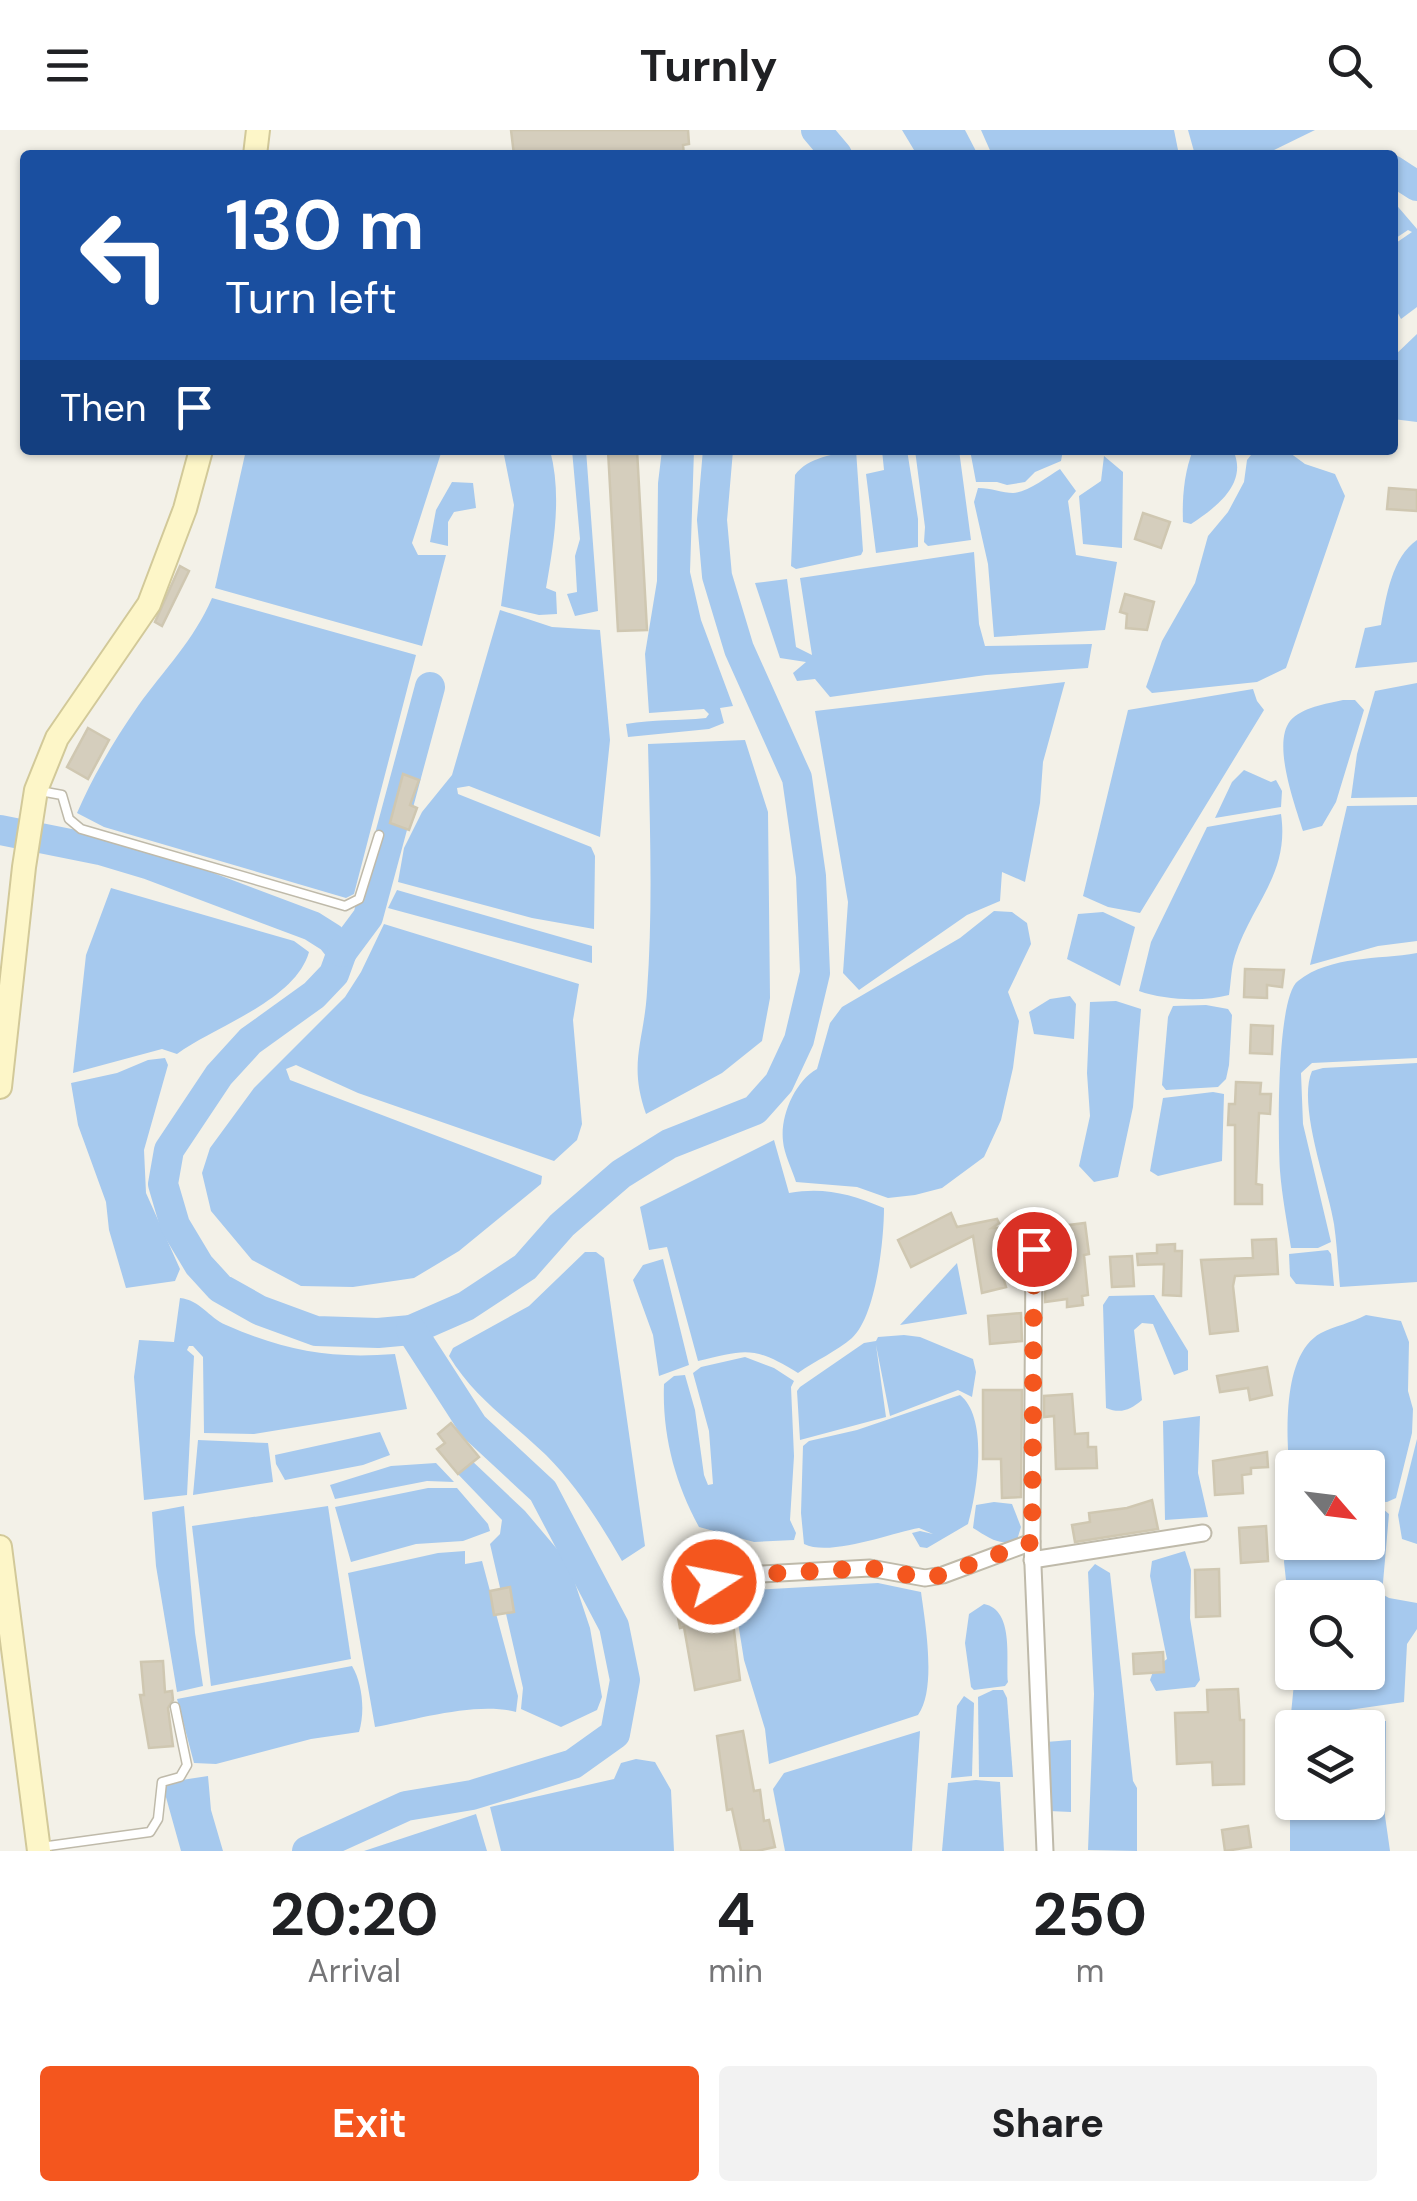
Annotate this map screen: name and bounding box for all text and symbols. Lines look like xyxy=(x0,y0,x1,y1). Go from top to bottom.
text: Turnly xyxy=(640,36,777,95)
icon: menu xyxy=(40,38,95,93)
icon: search xyxy=(1322,38,1377,93)
text: 130 m xyxy=(225,180,424,271)
icon: left xyxy=(60,190,190,320)
text: Turn left xyxy=(225,268,397,327)
icon: arrive xyxy=(167,380,222,435)
text: Then xyxy=(60,383,147,433)
pin xyxy=(992,1207,1077,1292)
icon: arrive xyxy=(1007,1222,1062,1277)
north arrow xyxy=(1275,1450,1385,1560)
map controls xyxy=(1275,1450,1385,1820)
position arrow xyxy=(662,1530,766,1634)
button: search xyxy=(1275,1580,1385,1690)
button: layers xyxy=(1275,1710,1385,1820)
text: 20:20 xyxy=(270,1875,438,1954)
text: 4 xyxy=(716,1875,755,1954)
text: 250 xyxy=(1033,1875,1147,1954)
text: Arrival xyxy=(308,1950,401,1992)
text: min xyxy=(708,1950,763,1992)
text: m xyxy=(1076,1950,1104,1992)
button: Exit xyxy=(40,2066,699,2181)
button: Share xyxy=(719,2066,1377,2181)

